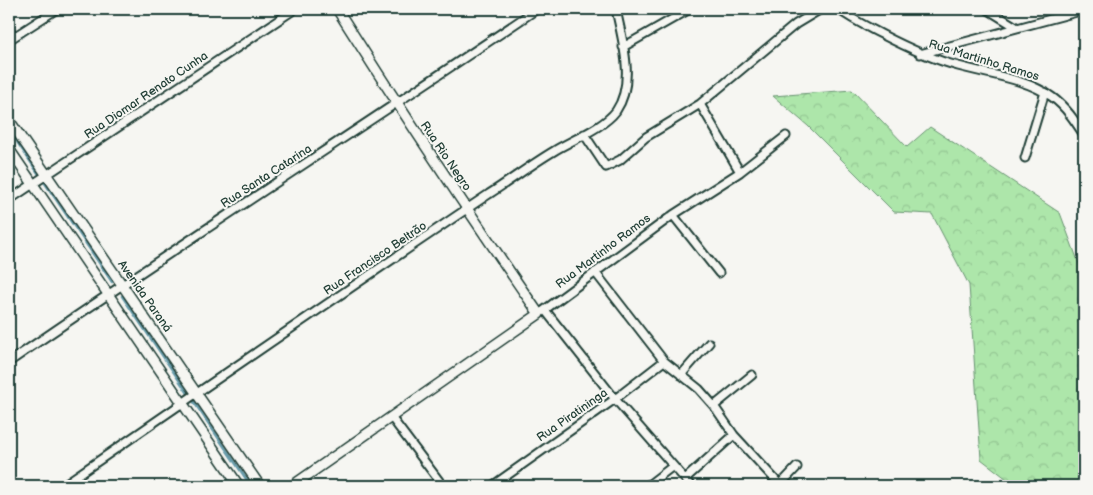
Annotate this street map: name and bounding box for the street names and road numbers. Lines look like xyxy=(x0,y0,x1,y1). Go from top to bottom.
street label: Rua Martinho Ramos xyxy=(927,37,1041,84)
street label: Rua Diomar Renato Cunha xyxy=(82,48,211,142)
street label: Rua Rio Negro xyxy=(417,119,474,194)
street label: Rua Santa Catarina xyxy=(218,141,315,211)
street label: Rua Martinho Ramos xyxy=(553,211,654,292)
street label: Rua Francisco Beltrão xyxy=(321,218,430,298)
street label: Avenida Paraná xyxy=(114,257,175,335)
street label: Rua Piratininga xyxy=(534,385,611,445)

